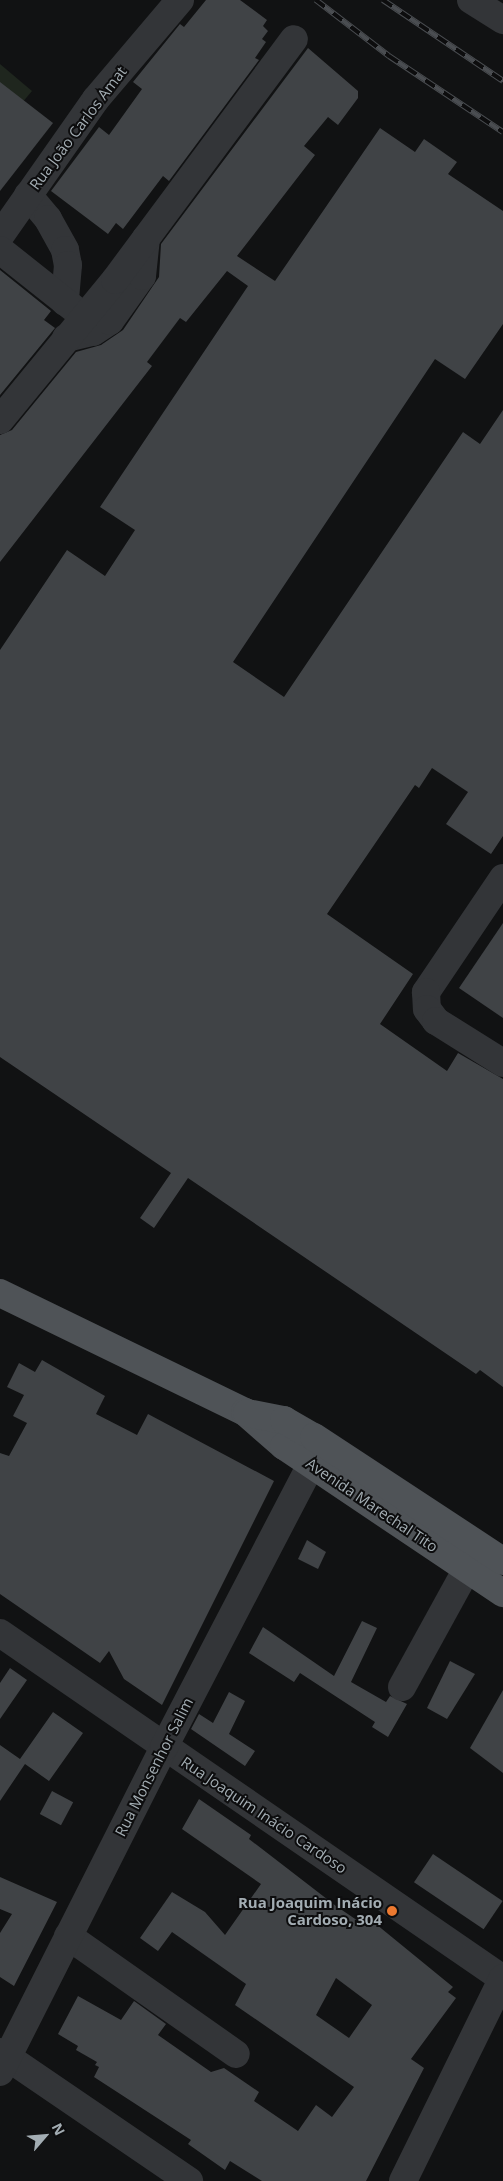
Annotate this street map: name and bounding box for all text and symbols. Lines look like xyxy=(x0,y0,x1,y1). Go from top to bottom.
street label: Rua João Carlos Amat xyxy=(26,63,130,193)
street label: Avenida Marechal Tito xyxy=(303,1454,441,1556)
street label: Rua Monsenhor Salim xyxy=(111,1695,197,1839)
street label: Rua Joaquim Inácio Cardoso xyxy=(178,1753,350,1877)
place label: Rua Joaquim Inácio Cardoso, 304 xyxy=(238,1893,382,1928)
marker: Rua Joaquim Inácio Cardoso, 304 xyxy=(386,1905,398,1917)
north arrow xyxy=(20,2111,70,2161)
text: N xyxy=(48,2120,70,2138)

